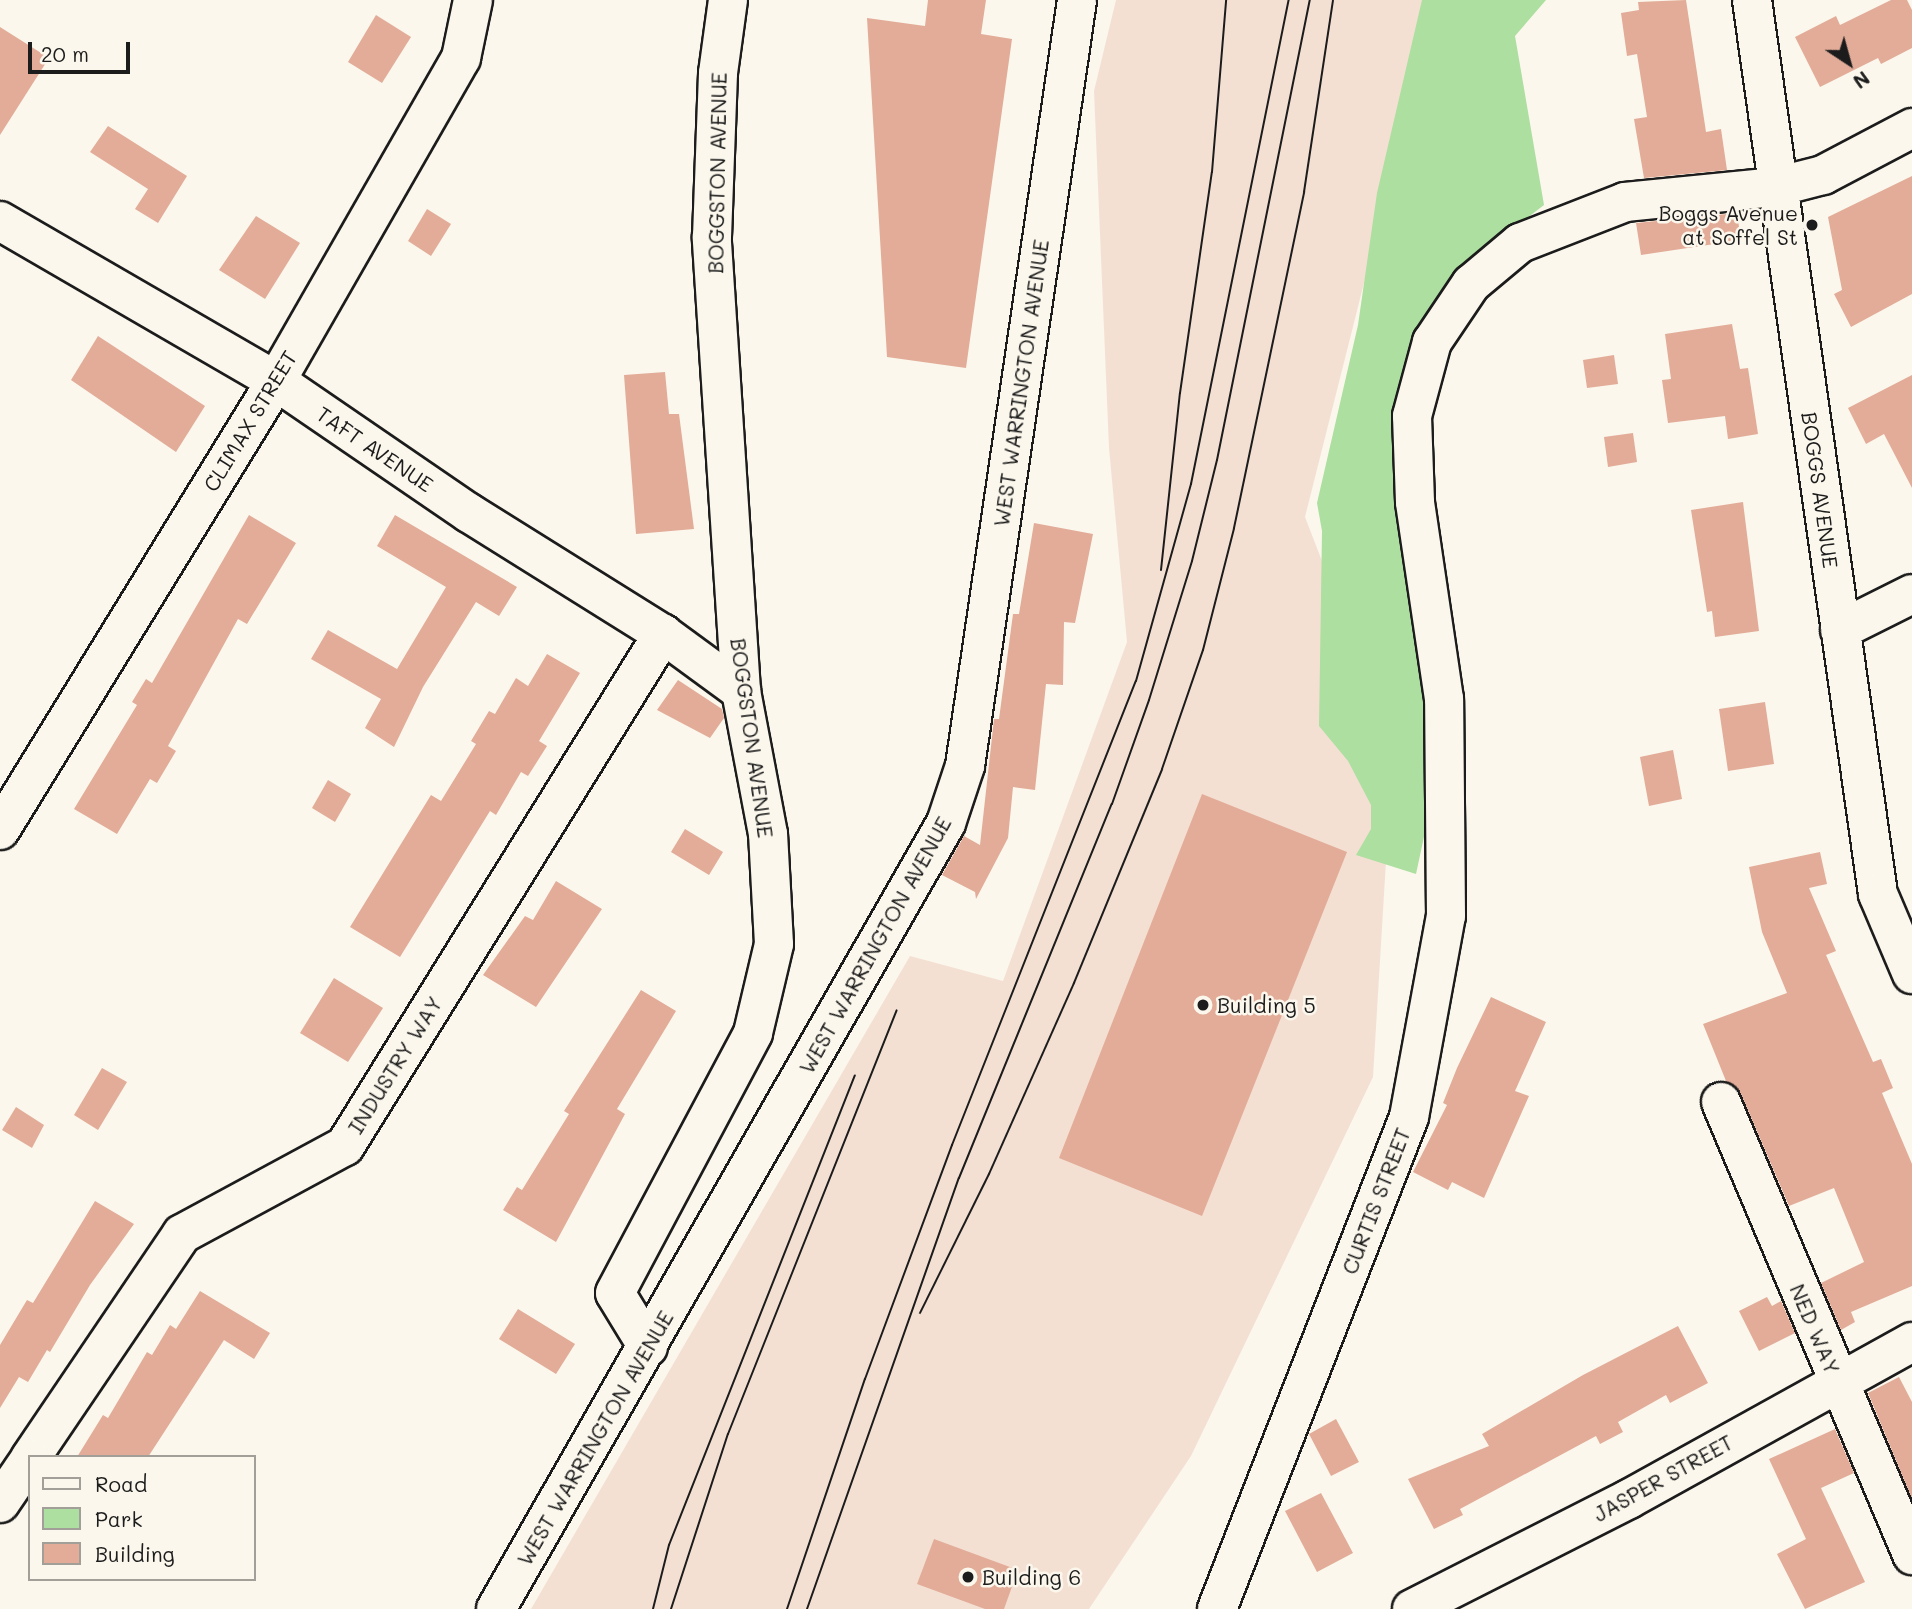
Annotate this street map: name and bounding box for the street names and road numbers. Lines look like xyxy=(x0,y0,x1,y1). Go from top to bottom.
street label: BOGGSTON AVENUE xyxy=(703,72,731,274)
street label: WEST WARRINGTON AVENUE xyxy=(988,238,1054,528)
street label: CLIMAX STREET xyxy=(198,346,302,496)
street label: TAFT AVENUE xyxy=(312,401,438,497)
street label: BOGGS AVENUE xyxy=(1797,410,1843,570)
street label: BOGGSTON AVENUE xyxy=(725,636,779,840)
street label: WEST WARRINGTON AVENUE xyxy=(794,812,956,1078)
street label: INDUSTRY WAY xyxy=(343,992,447,1138)
street label: CURTIS STREET xyxy=(1337,1124,1415,1278)
street label: NED WAY xyxy=(1785,1280,1845,1378)
street label: WEST WARRINGTON AVENUE xyxy=(512,1306,678,1570)
street label: JASPER STREET xyxy=(1589,1429,1737,1527)

